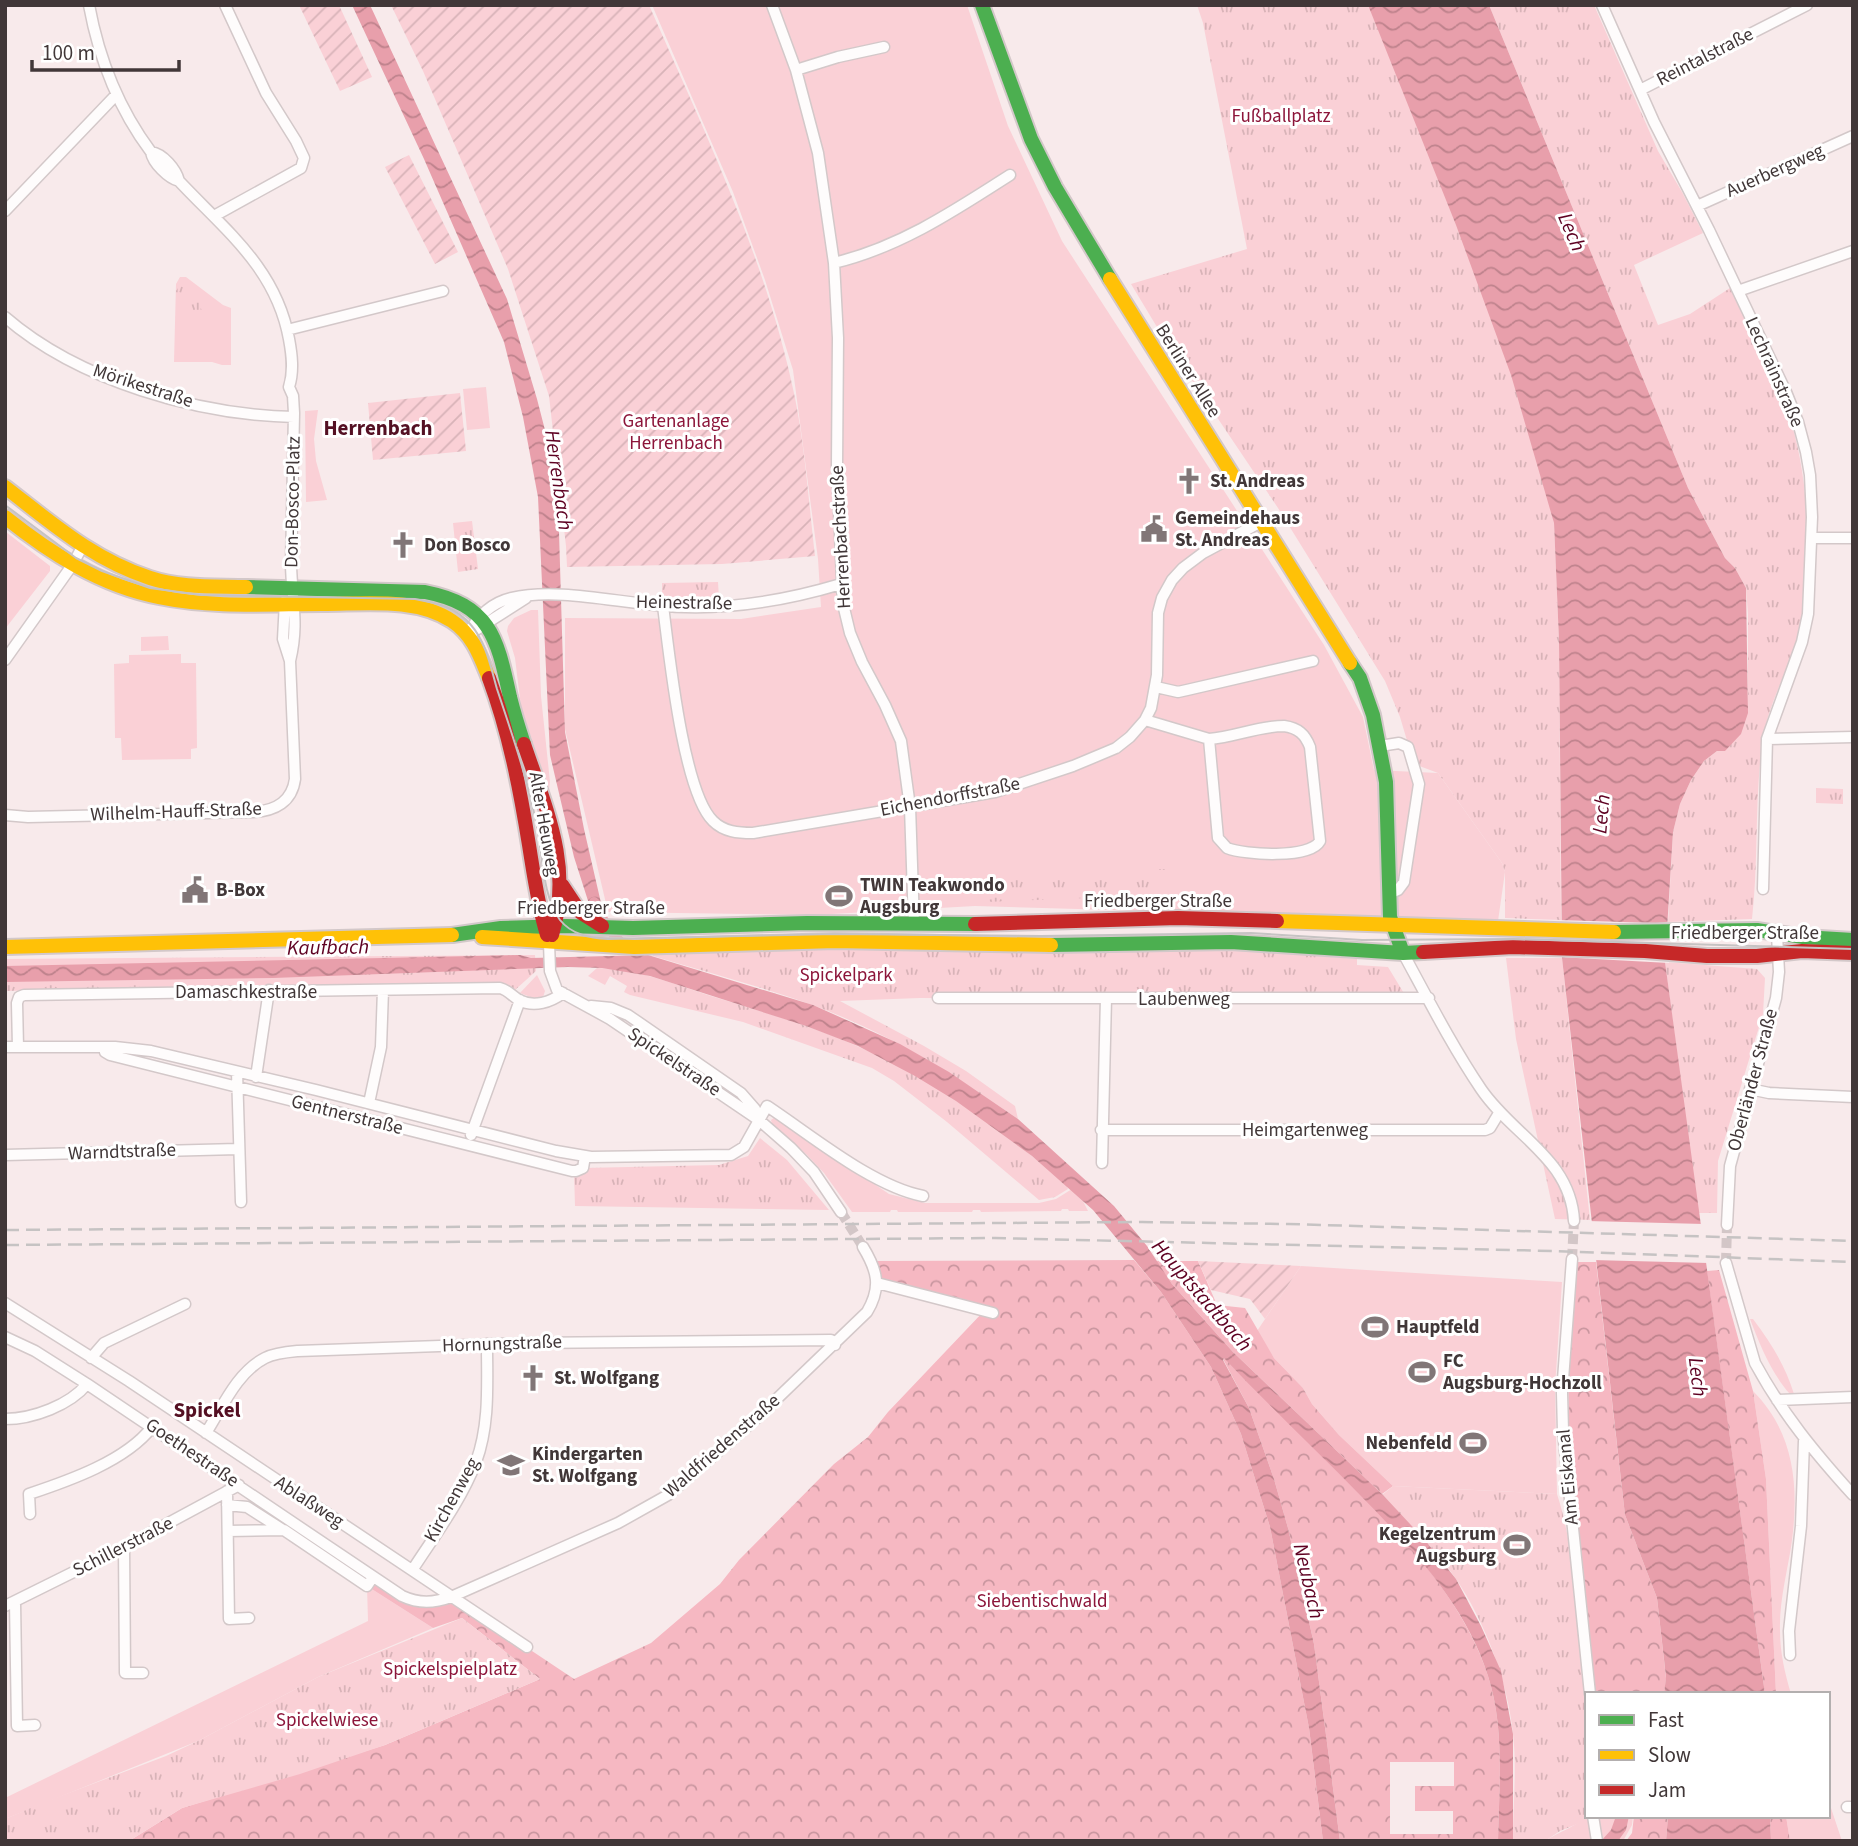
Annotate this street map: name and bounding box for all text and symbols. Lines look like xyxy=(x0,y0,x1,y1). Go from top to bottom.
street label: Reintalstraße xyxy=(1652,21,1758,93)
scale bar xyxy=(32,28,178,72)
text: 100 m xyxy=(42,38,95,68)
park label: Fußballplatz xyxy=(1231,103,1331,130)
street label: Auerbergweg xyxy=(1722,137,1829,205)
water label: Lech xyxy=(1550,208,1594,256)
street label: Lechrainstraße xyxy=(1738,312,1810,432)
street label: Berliner Allee xyxy=(1149,319,1227,423)
street label: Mörikestraße xyxy=(89,357,197,415)
park label: Gartenanlage Herrenbach xyxy=(622,408,730,457)
district label: Herrenbach xyxy=(323,413,433,443)
water label: Herrenbach xyxy=(537,428,581,532)
street label: Don-Bosco-Platz xyxy=(278,436,308,568)
street label: Herrenbachstraße xyxy=(824,465,858,609)
church icon: St. Andreas xyxy=(1174,466,1204,496)
place label: St. Andreas xyxy=(1210,468,1305,495)
place label: Gemeindehaus St. Andreas xyxy=(1175,505,1300,554)
public building icon: Gemeindehaus St. Andreas xyxy=(1139,514,1169,544)
church icon: Don Bosco xyxy=(388,530,418,560)
place label: Don Bosco xyxy=(424,532,511,559)
street label: Heinestraße xyxy=(636,589,732,617)
street label: Alter Heuweg xyxy=(522,770,567,879)
street label: Eichendorffstraße xyxy=(878,770,1022,824)
water label: Lech xyxy=(1584,793,1618,835)
street label: Wilhelm-Hauff-Straße xyxy=(90,796,262,828)
place label: TWIN Teakwondo Augsburg xyxy=(859,872,1005,921)
public building icon: B-Box xyxy=(180,875,210,905)
place label: B-Box xyxy=(216,877,265,904)
sports icon: TWIN Teakwondo Augsburg xyxy=(824,881,854,911)
street label: Friedberger Straße xyxy=(1084,888,1232,915)
street label: Friedberger Straße xyxy=(517,895,665,922)
street label: Friedberger Straße xyxy=(1671,920,1819,947)
water label: Kaufbach xyxy=(287,931,369,963)
park label: Spickelpark xyxy=(799,962,893,989)
street label: Damaschkestraße xyxy=(175,979,317,1006)
street label: Laubenweg xyxy=(1138,986,1230,1013)
street label: Oberländer Straße xyxy=(1721,1006,1785,1154)
street label: Spickelstraße xyxy=(622,1021,726,1103)
street label: Gentnerstraße xyxy=(288,1088,406,1142)
street label: Heimgartenweg xyxy=(1242,1117,1368,1144)
street label: Warndtstraße xyxy=(68,1137,176,1167)
water label: Hauptstadtbach xyxy=(1145,1232,1259,1358)
sports icon: Hauptfeld xyxy=(1360,1312,1390,1342)
place label: Hauptfeld xyxy=(1396,1314,1479,1341)
street label: Hornungstraße xyxy=(442,1328,562,1360)
place label: FC Augsburg-Hochzoll xyxy=(1442,1348,1602,1397)
water label: Lech xyxy=(1681,1356,1715,1398)
sports icon: FC Augsburg-Hochzoll xyxy=(1407,1357,1437,1387)
church icon: St. Wolfgang xyxy=(518,1363,548,1393)
place label: St. Wolfgang xyxy=(554,1365,659,1392)
street label: Waldfriedenstraße xyxy=(658,1388,786,1504)
district label: Spickel xyxy=(173,1395,241,1425)
street label: Goethestraße xyxy=(140,1412,244,1494)
sports icon: Nebenfeld xyxy=(1458,1428,1488,1458)
street label: Am Eiskanal xyxy=(1550,1428,1586,1526)
place label: Nebenfeld xyxy=(1365,1430,1452,1457)
place label: Kindergarten St. Wolfgang xyxy=(532,1441,643,1490)
school or university icon: Kindergarten St. Wolfgang xyxy=(496,1450,526,1480)
street label: Kirchenweg xyxy=(418,1452,487,1547)
street label: Ablaßweg xyxy=(269,1469,350,1535)
street label: Schillerstraße xyxy=(68,1510,178,1584)
place label: Kegelzentrum Augsburg xyxy=(1379,1521,1496,1570)
sports icon: Kegelzentrum Augsburg xyxy=(1502,1530,1532,1560)
water label: Neubach xyxy=(1286,1540,1332,1622)
park label: Siebentischwald xyxy=(976,1588,1108,1615)
park label: Spickelspielplatz xyxy=(383,1656,517,1683)
legend xyxy=(1585,1692,1830,1818)
text: Fast xyxy=(1648,1705,1684,1735)
park label: Spickelwiese xyxy=(276,1707,378,1734)
text: Slow xyxy=(1648,1740,1691,1770)
text: Jam xyxy=(1648,1775,1686,1805)

